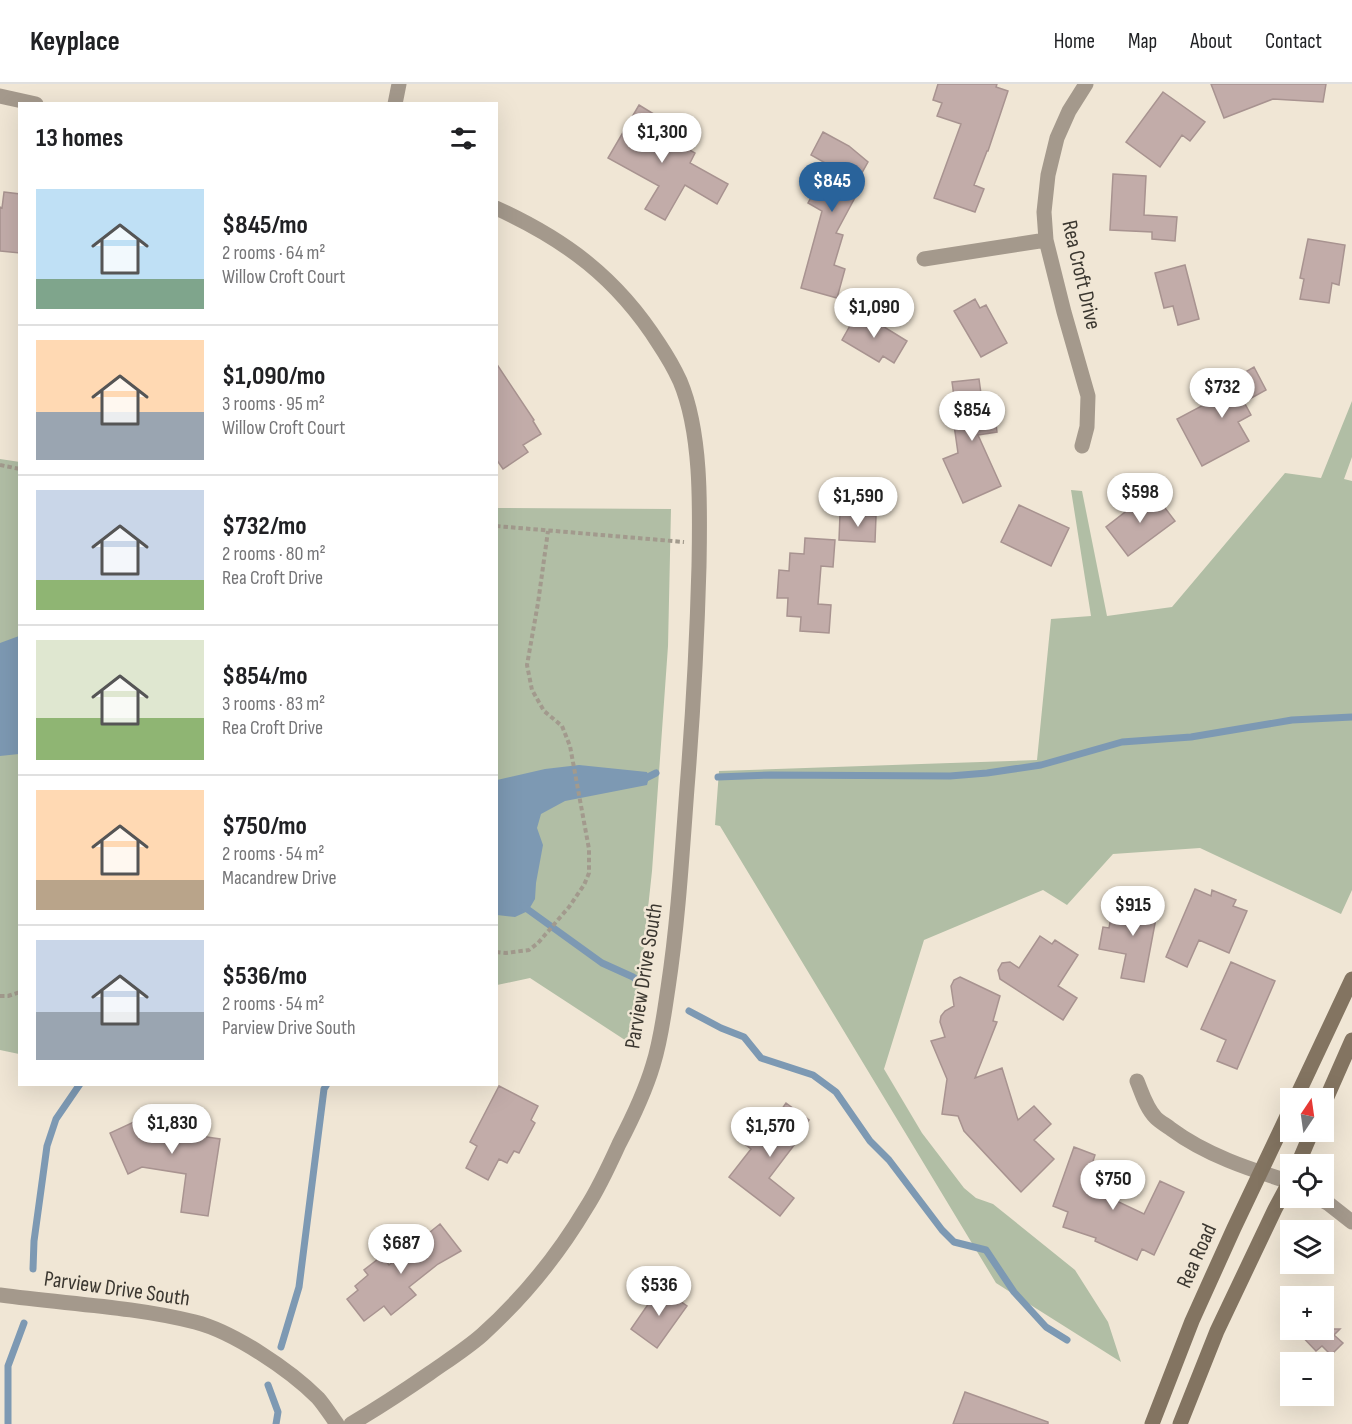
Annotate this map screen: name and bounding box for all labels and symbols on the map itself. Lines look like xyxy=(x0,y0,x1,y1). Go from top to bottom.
pin: $1,300 xyxy=(613,113,711,164)
pin: $845 xyxy=(796,162,868,213)
street label: Rea Croft Drive xyxy=(1055,218,1107,332)
pin: $1,090 xyxy=(825,288,923,339)
pin: $732 xyxy=(1186,368,1258,419)
pin: $854 xyxy=(936,391,1008,442)
pin: $598 xyxy=(1104,473,1176,524)
pin: $1,590 xyxy=(809,477,907,528)
pin: $915 xyxy=(1097,886,1169,937)
street label: Parview Drive South xyxy=(619,901,669,1051)
north arrow xyxy=(1280,1088,1334,1142)
pin: $1,830 xyxy=(123,1104,221,1155)
pin: $1,570 xyxy=(721,1107,819,1158)
pin: $750 xyxy=(1077,1160,1149,1211)
street label: Rea Road xyxy=(1171,1220,1223,1292)
pin: $687 xyxy=(365,1224,437,1275)
street label: Parview Drive South xyxy=(42,1265,192,1313)
pin: $536 xyxy=(623,1266,695,1317)

